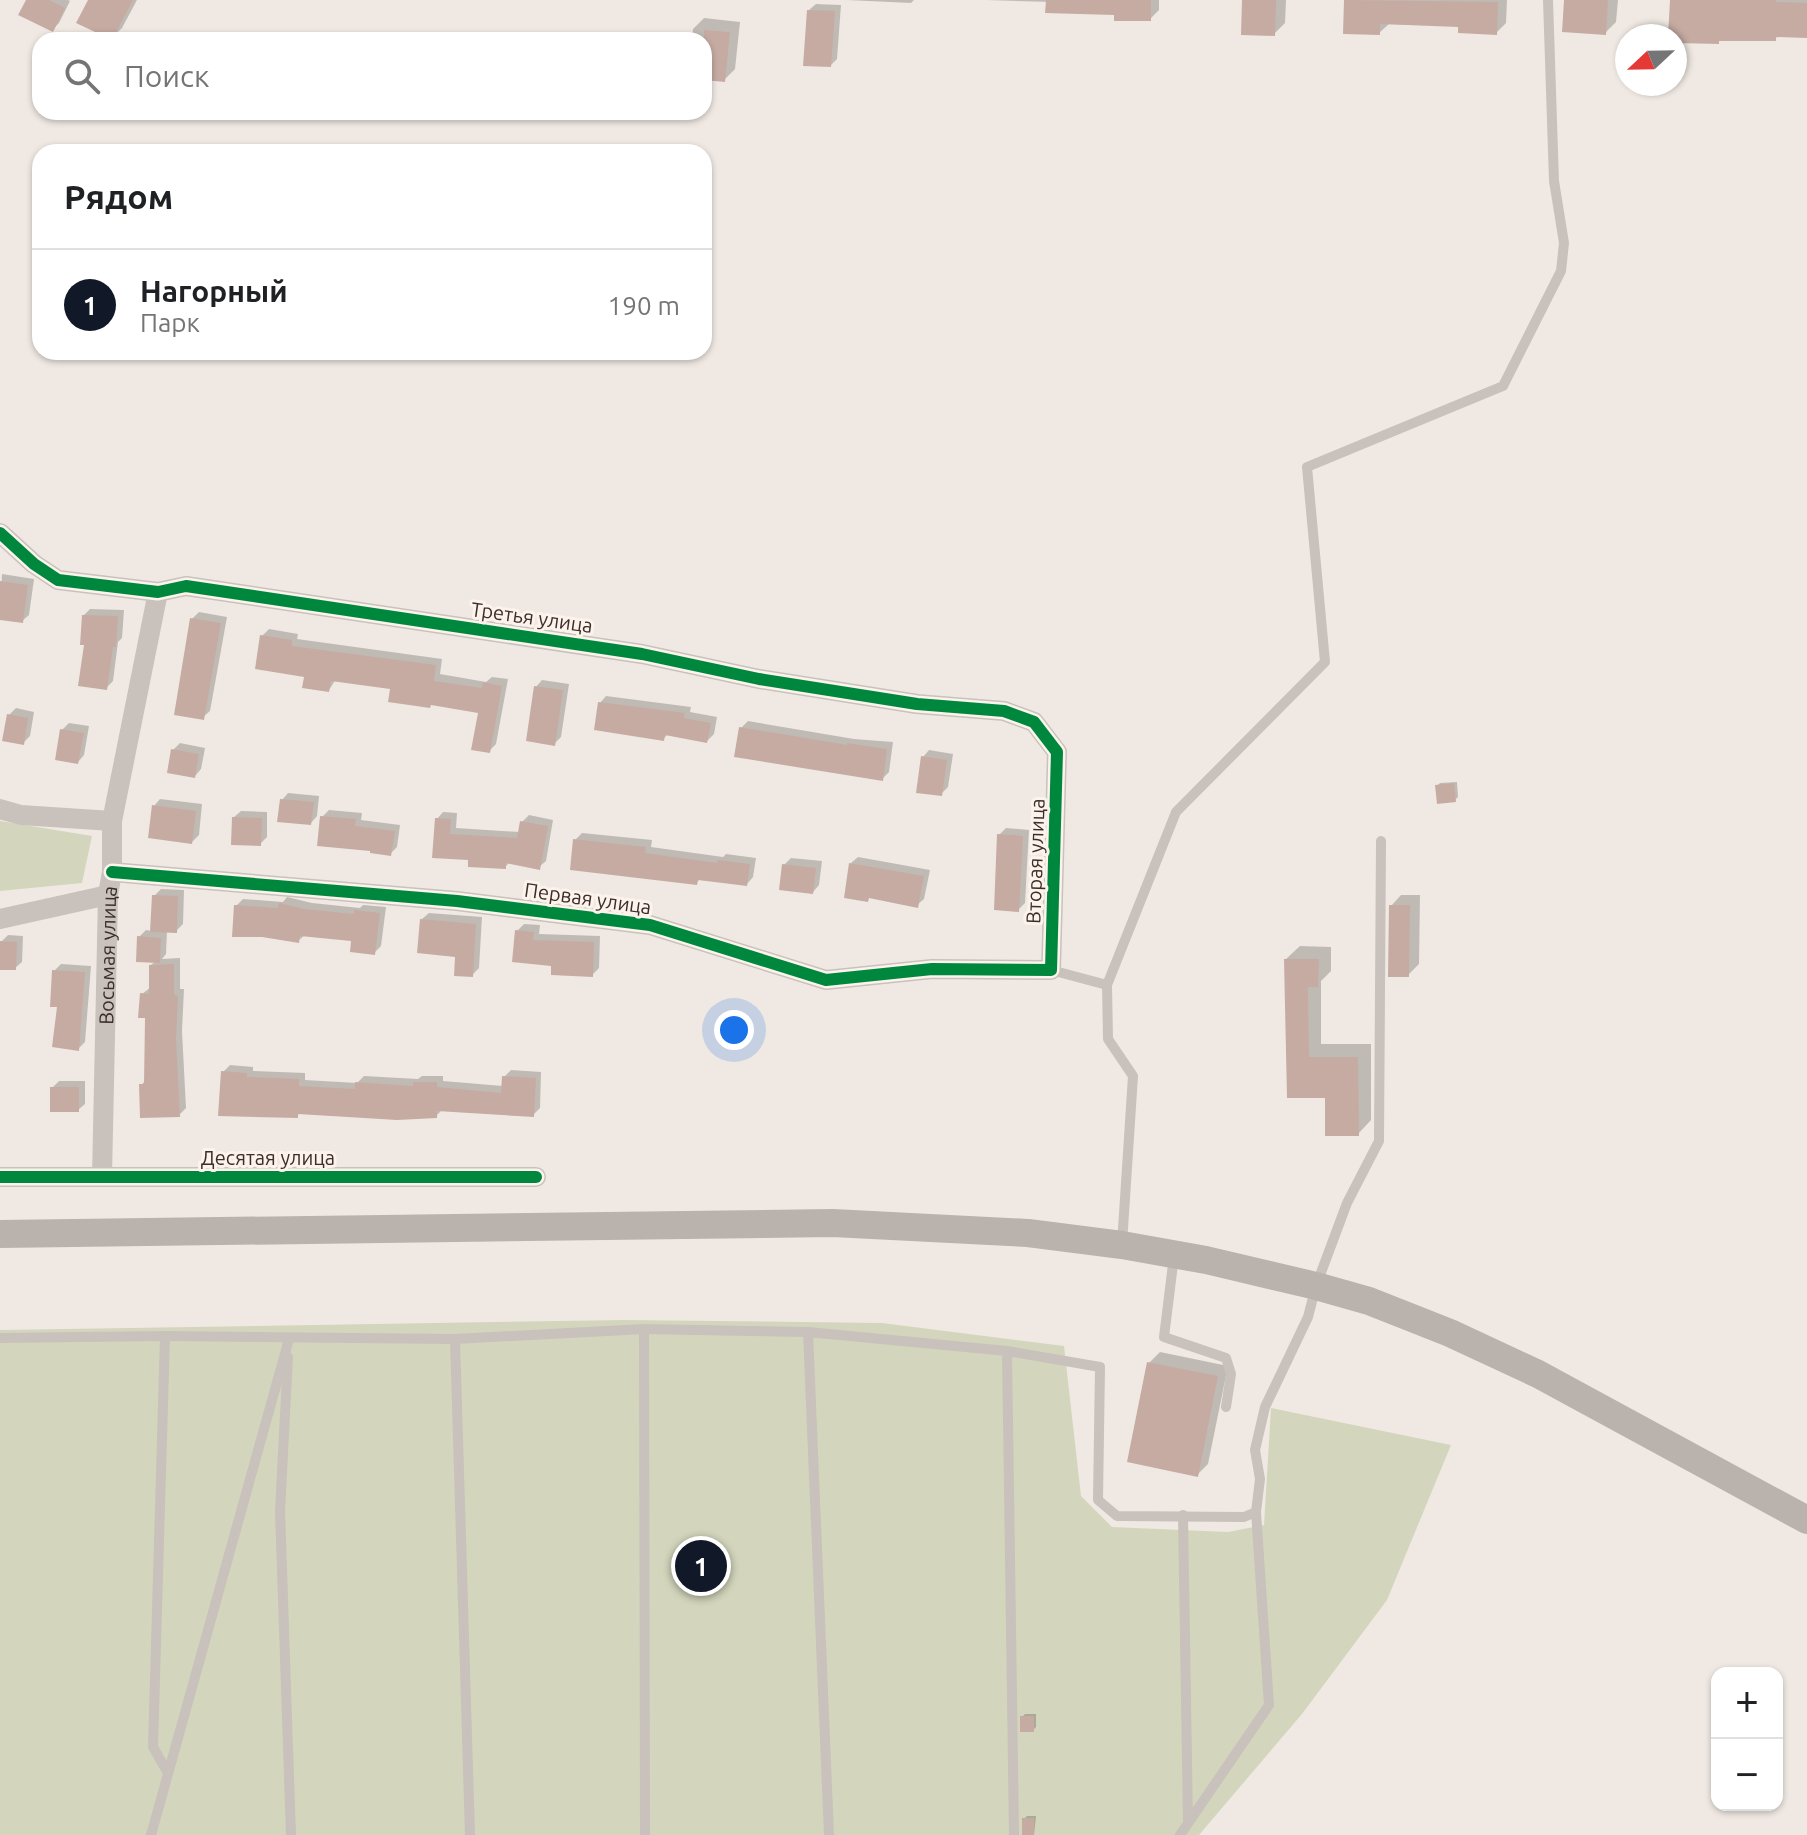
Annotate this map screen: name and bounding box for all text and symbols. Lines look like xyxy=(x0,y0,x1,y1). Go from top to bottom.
north arrow xyxy=(1615,24,1687,96)
search box xyxy=(32,32,712,120)
icon: search xyxy=(60,54,104,98)
text: Поиск xyxy=(124,59,209,93)
text: Рядом xyxy=(64,177,173,215)
text: Нагорный xyxy=(140,274,288,308)
text: 1 xyxy=(83,291,97,320)
text: 190 m xyxy=(608,291,680,320)
text: Парк xyxy=(140,308,200,337)
street label: Третья улица xyxy=(470,597,594,637)
street label: Вторая улица xyxy=(1021,798,1049,924)
street label: Первая улица xyxy=(523,878,653,918)
street label: Восьмая улица xyxy=(94,884,121,1025)
your location xyxy=(714,1010,754,1050)
street label: Десятая улица xyxy=(201,1146,335,1169)
pin: 1 xyxy=(675,1536,727,1596)
map controls xyxy=(1711,1667,1783,1811)
button: + xyxy=(1711,1667,1783,1739)
button: − xyxy=(1711,1739,1783,1811)

